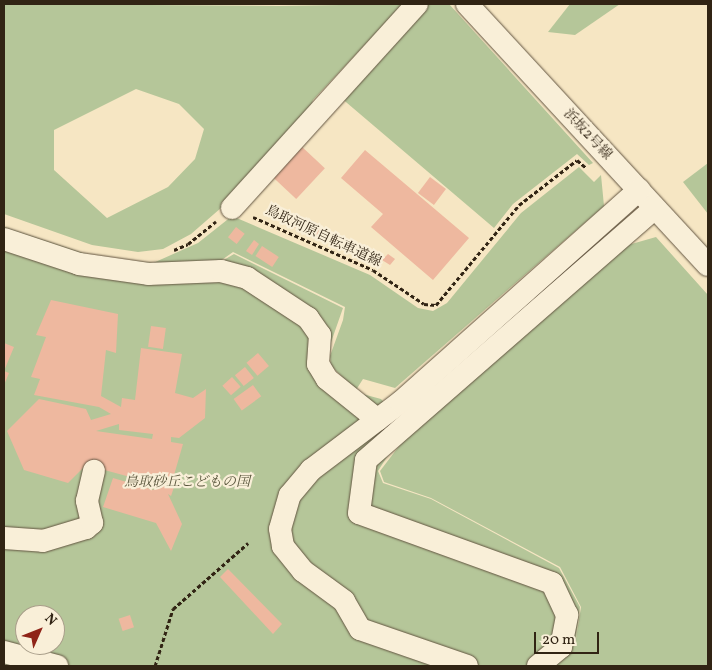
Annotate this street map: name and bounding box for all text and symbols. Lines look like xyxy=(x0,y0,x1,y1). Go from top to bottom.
street label: 浜坂2号線 xyxy=(559,106,615,164)
street label: 鳥取河原自転車道線 xyxy=(262,203,384,271)
park label: 鳥取砂丘こどもの国 xyxy=(124,475,250,491)
north arrow xyxy=(15,605,65,655)
text: N xyxy=(40,610,61,630)
scale bar xyxy=(537,622,602,654)
text: 20 m xyxy=(542,630,575,651)

